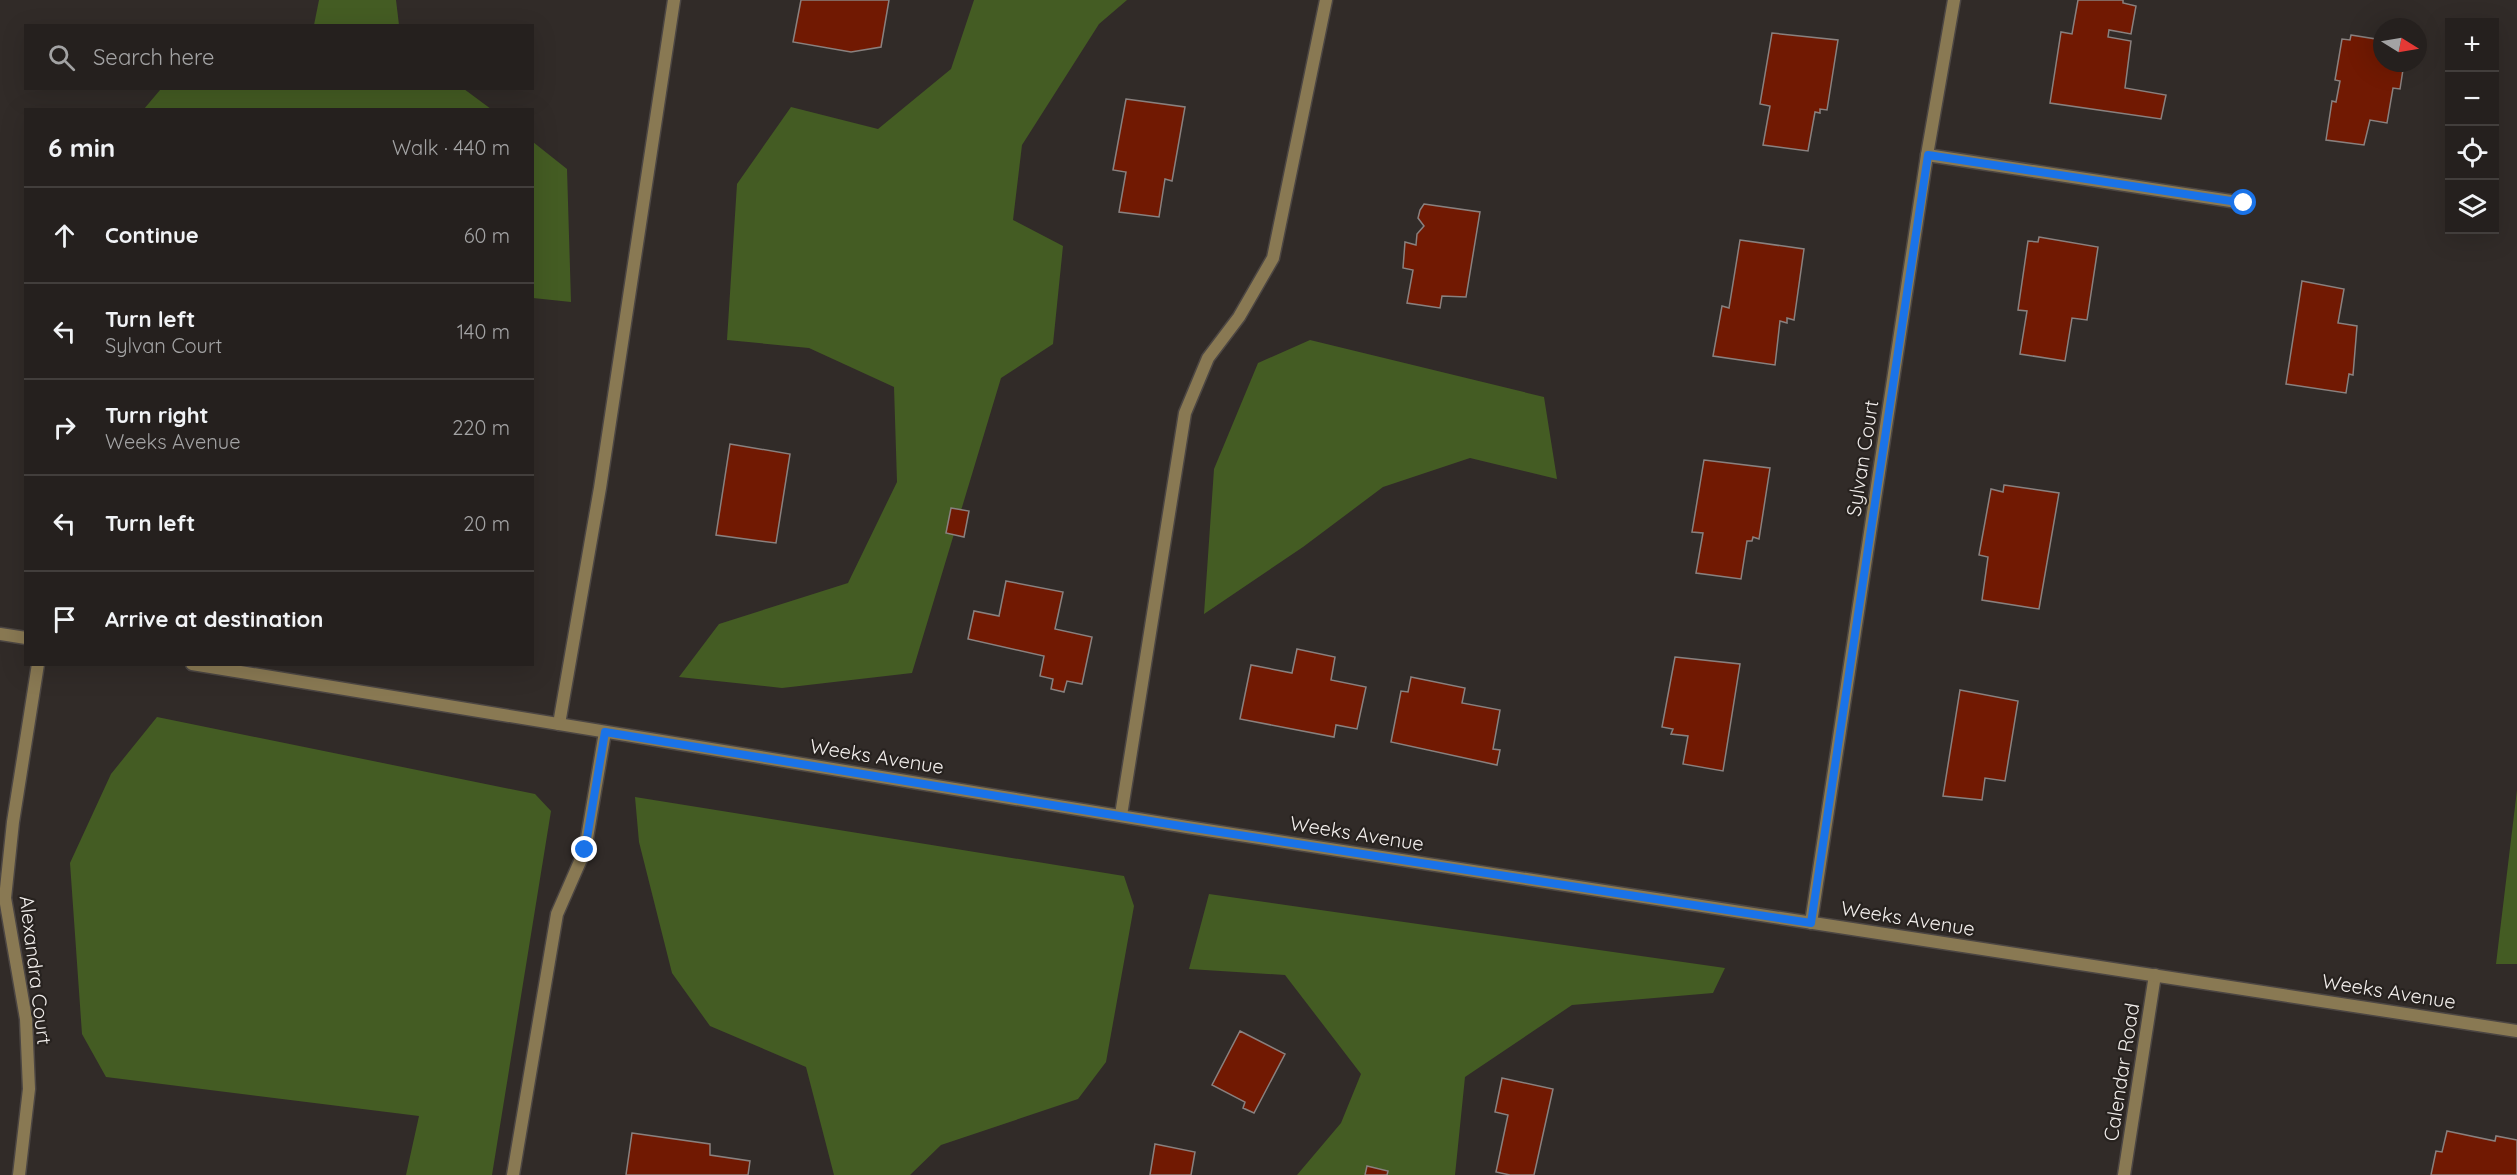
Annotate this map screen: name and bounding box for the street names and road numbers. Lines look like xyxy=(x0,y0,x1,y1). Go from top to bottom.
street label: Sylvan Court xyxy=(1840,398,1884,518)
street label: Weeks Avenue xyxy=(808,733,946,779)
street label: Weeks Avenue xyxy=(1288,810,1426,856)
street label: Alexandra Court xyxy=(14,894,58,1046)
street label: Weeks Avenue xyxy=(1839,895,1977,941)
street label: Weeks Avenue xyxy=(2320,968,2458,1014)
street label: Calendar Road xyxy=(2098,1001,2144,1143)

